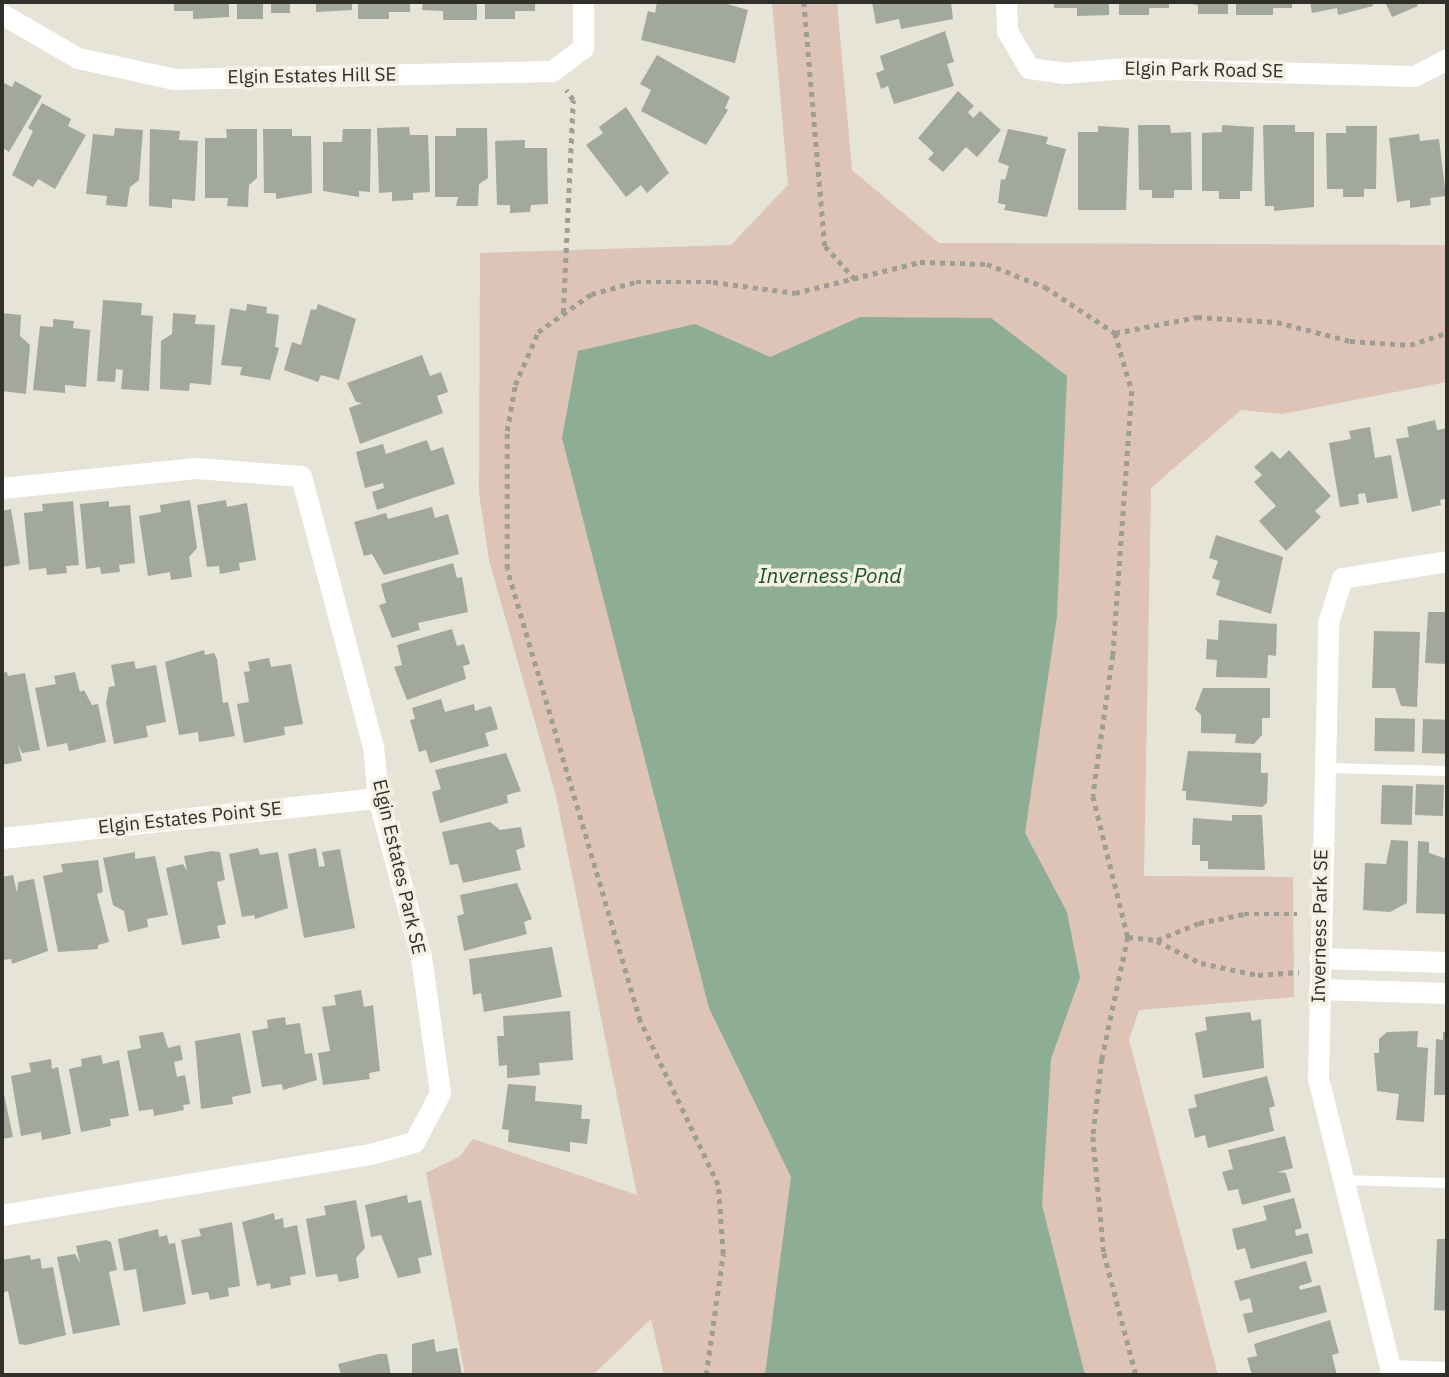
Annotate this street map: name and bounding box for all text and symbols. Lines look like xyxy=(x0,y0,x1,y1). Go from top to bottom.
street label: Elgin Park Road SE xyxy=(1124,57,1284,83)
street label: Elgin Estates Hill SE xyxy=(227,63,397,89)
water label: Inverness Pond xyxy=(758,562,902,588)
street label: Elgin Estates Park SE xyxy=(368,777,430,957)
street label: Elgin Estates Point SE xyxy=(97,797,283,839)
street label: Inverness Park SE xyxy=(1307,849,1333,1003)

